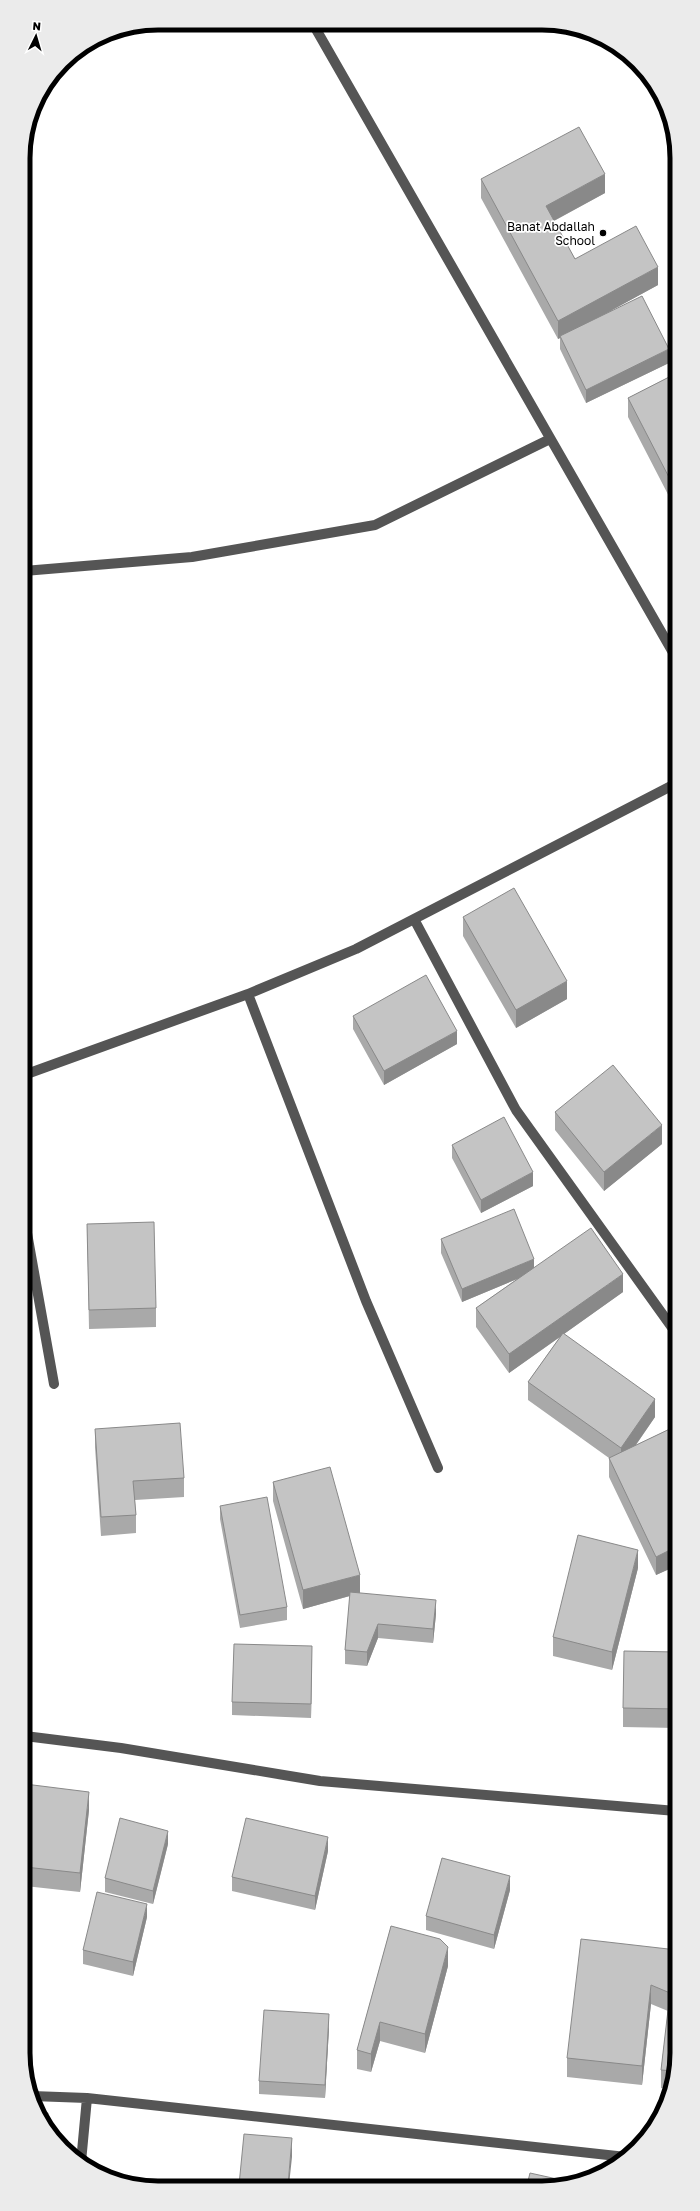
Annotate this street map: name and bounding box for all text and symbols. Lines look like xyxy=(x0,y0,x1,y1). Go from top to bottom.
north arrow xyxy=(16,16,56,56)
text: N xyxy=(32,19,42,32)
place label: Banat Abdallah School xyxy=(507,219,595,248)
marker: Banat Abdallah School xyxy=(598,228,608,238)

